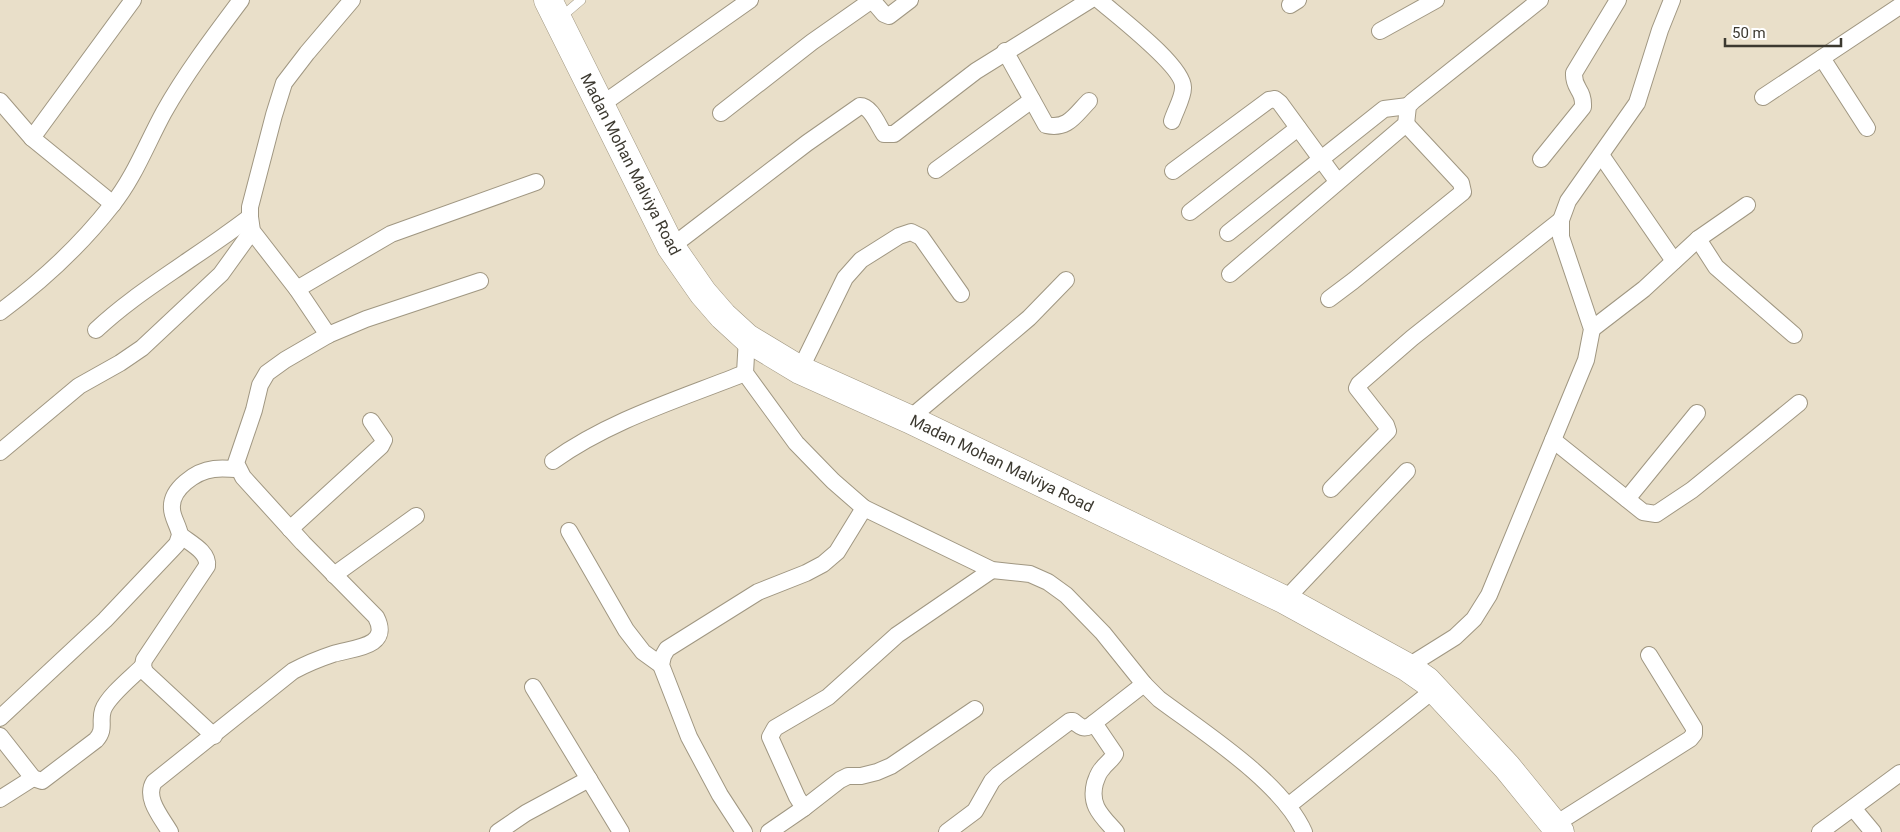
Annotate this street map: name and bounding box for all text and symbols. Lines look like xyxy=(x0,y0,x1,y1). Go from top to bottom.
scale bar xyxy=(1725,15,1841,47)
text: 50 m xyxy=(1732,24,1766,42)
street label: Madan Mohan Malviya Road xyxy=(576,70,685,258)
street label: Madan Mohan Malviya Road xyxy=(907,411,1097,516)

